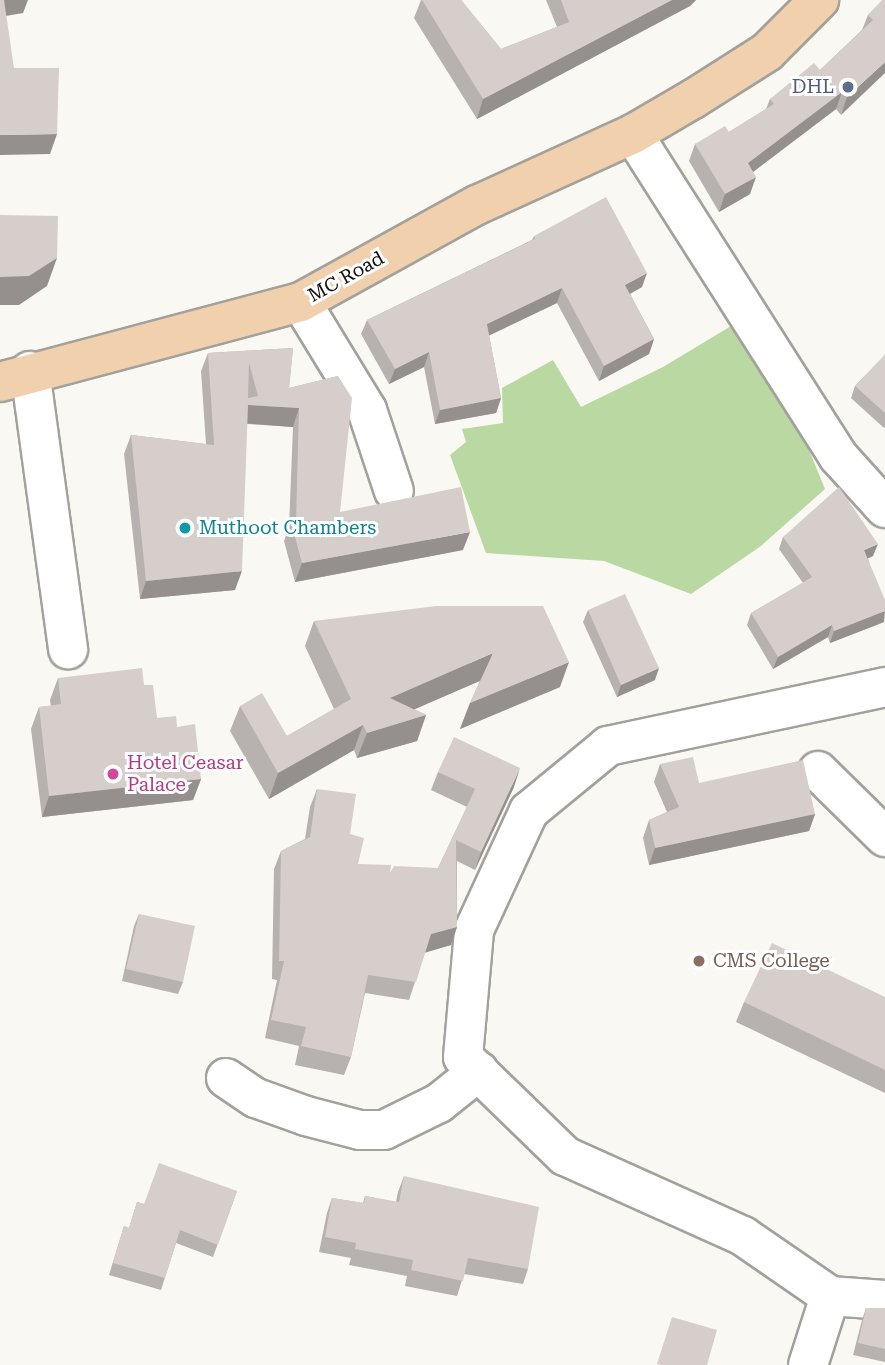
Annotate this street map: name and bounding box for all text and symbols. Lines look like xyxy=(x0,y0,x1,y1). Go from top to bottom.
place label: DHL xyxy=(792,76,834,98)
marker: DHL xyxy=(840,79,856,95)
street label: MC Road xyxy=(304,247,388,307)
place label: Muthoot Chambers xyxy=(199,517,376,539)
marker: Muthoot Chambers xyxy=(177,520,193,536)
place label: Hotel Ceasar Palace xyxy=(127,752,244,796)
marker: Hotel Ceasar Palace xyxy=(105,766,121,782)
place label: CMS College xyxy=(713,950,830,972)
marker: CMS College xyxy=(691,953,707,969)

